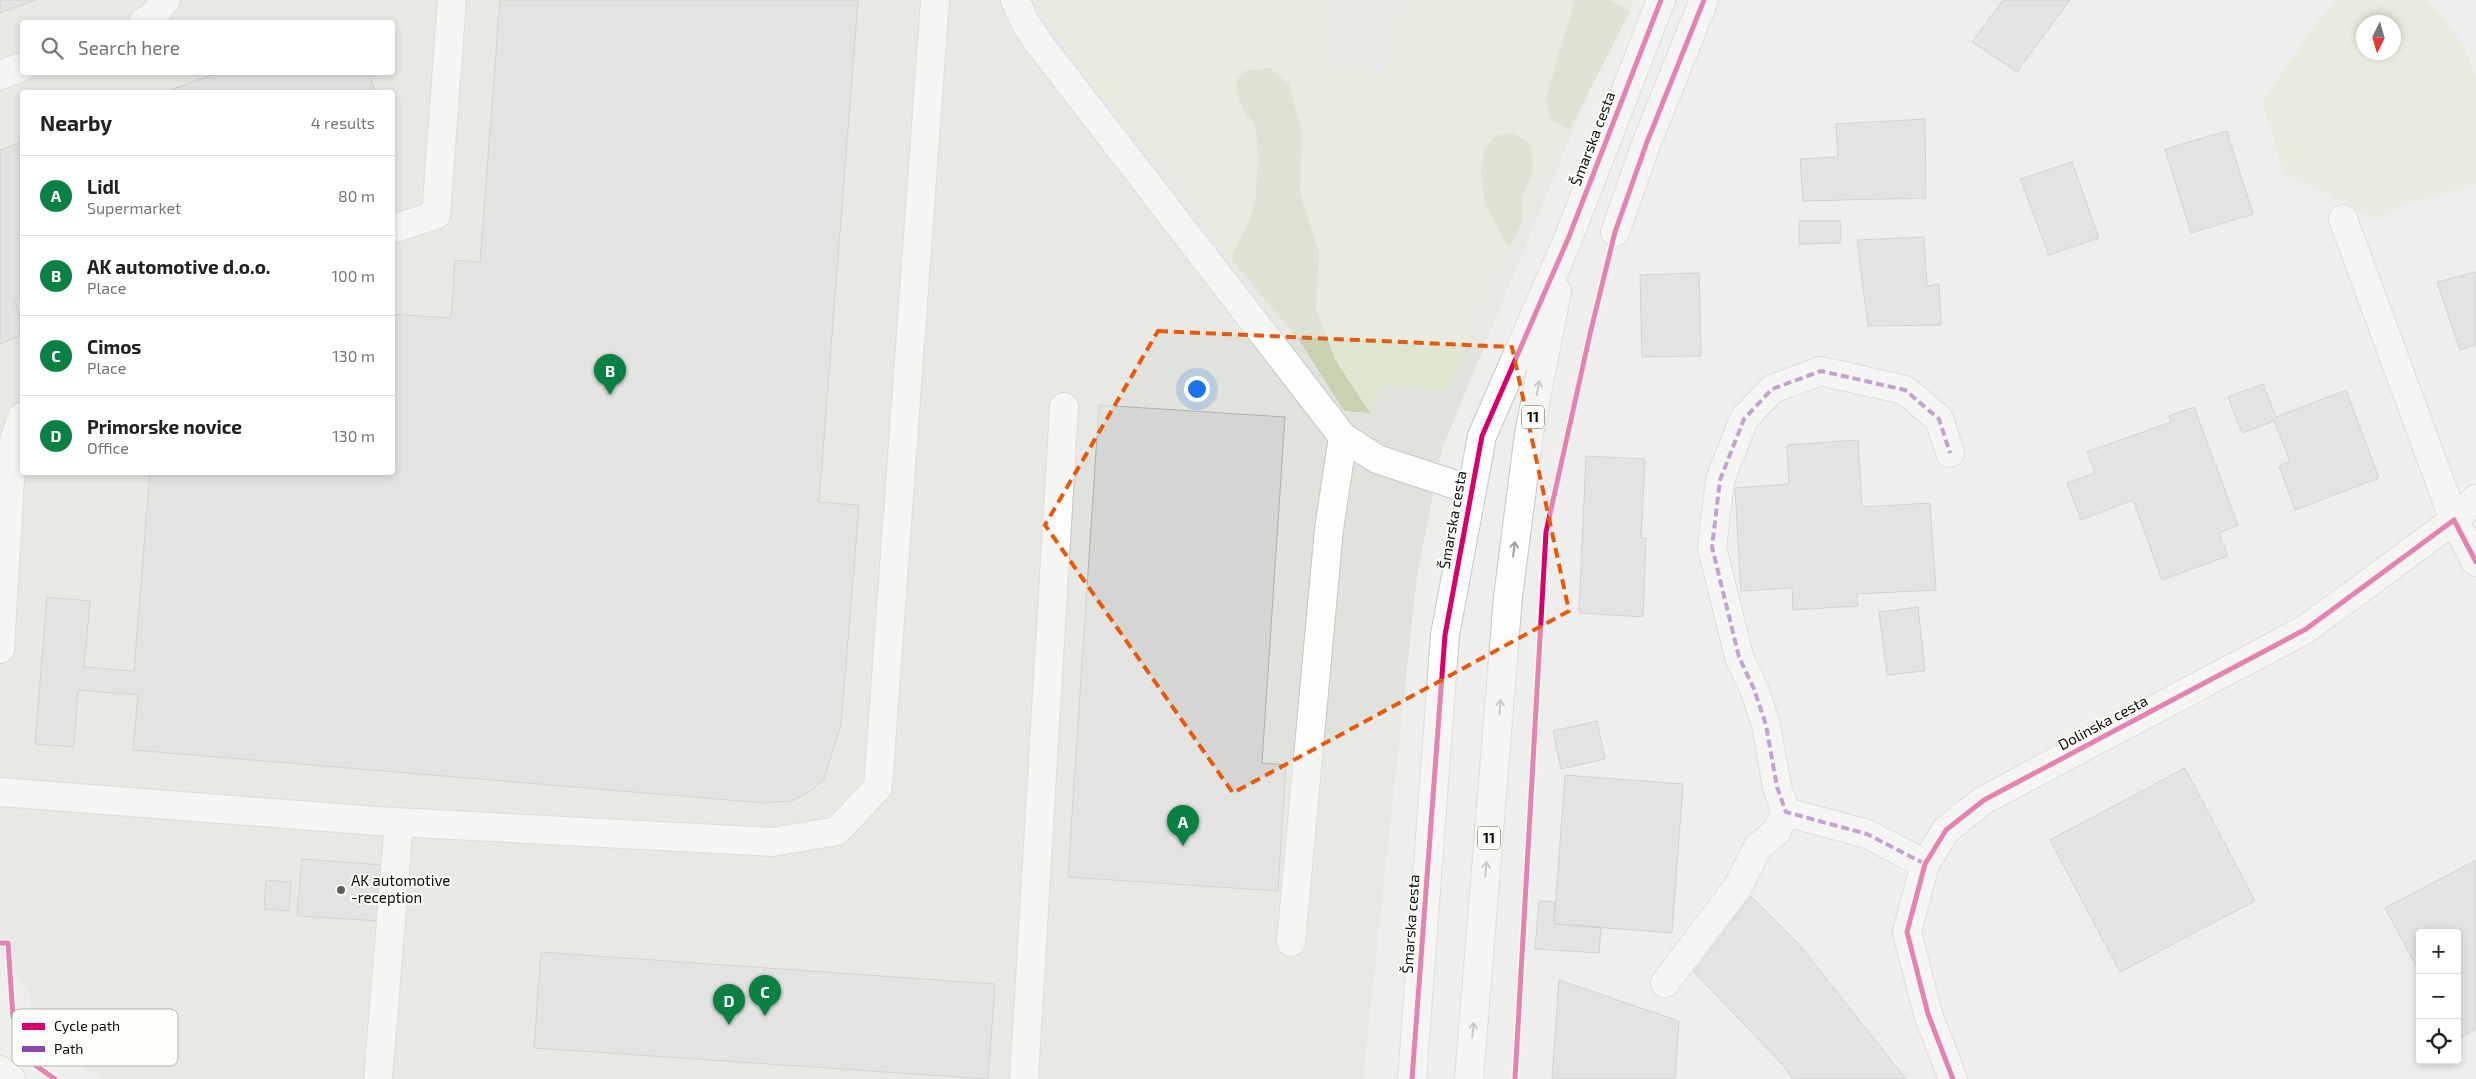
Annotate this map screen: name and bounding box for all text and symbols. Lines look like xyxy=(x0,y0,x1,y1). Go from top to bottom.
north arrow xyxy=(2356,15,2401,60)
search box xyxy=(20,20,395,75)
icon: search xyxy=(38,34,66,62)
text: Search here xyxy=(78,36,180,59)
street label: Šmarska cesta xyxy=(1566,89,1618,188)
text: Nearby xyxy=(40,110,112,135)
text: 4 results xyxy=(311,113,375,132)
text: Lidl xyxy=(87,175,120,198)
text: A xyxy=(51,186,61,205)
text: 80 m xyxy=(338,186,375,205)
text: Supermarket xyxy=(87,198,181,217)
text: AK automotive d.o.o. xyxy=(87,255,270,278)
text: B xyxy=(51,266,61,285)
text: 100 m xyxy=(332,266,375,285)
text: Place xyxy=(87,278,126,297)
text: Cimos xyxy=(87,335,141,358)
text: C xyxy=(51,346,61,365)
text: 130 m xyxy=(333,346,375,365)
pin: B xyxy=(594,354,626,395)
text: Place xyxy=(87,358,126,377)
your location xyxy=(1184,376,1210,402)
one-way arrow xyxy=(1534,380,1544,396)
road number: 11 xyxy=(1522,406,1544,428)
text: Primorske novice xyxy=(87,415,242,438)
text: D xyxy=(51,426,61,445)
text: 130 m xyxy=(333,426,375,445)
text: Office xyxy=(87,438,129,457)
street label: Šmarska cesta xyxy=(1435,469,1470,570)
one-way arrow xyxy=(1510,541,1520,557)
street label: Dolinska cesta xyxy=(2055,691,2150,753)
one-way arrow xyxy=(1495,699,1505,715)
pin: A xyxy=(1167,805,1199,846)
road number: 11 xyxy=(1478,826,1500,850)
one-way arrow xyxy=(1482,861,1491,877)
place label: AK automotive -reception xyxy=(351,871,450,906)
street label: Šmarska cesta xyxy=(1398,874,1422,974)
marker: AK automotive -reception xyxy=(335,884,347,896)
map controls xyxy=(2416,929,2461,1064)
button: + xyxy=(2416,929,2461,974)
button: − xyxy=(2416,974,2461,1019)
pin: C xyxy=(749,975,781,1016)
pin: D xyxy=(713,984,745,1025)
legend xyxy=(12,1009,178,1066)
text: Cycle path xyxy=(54,1017,120,1034)
button: locate xyxy=(2416,1019,2461,1064)
one-way arrow xyxy=(1468,1023,1477,1039)
text: Path xyxy=(54,1040,83,1057)

